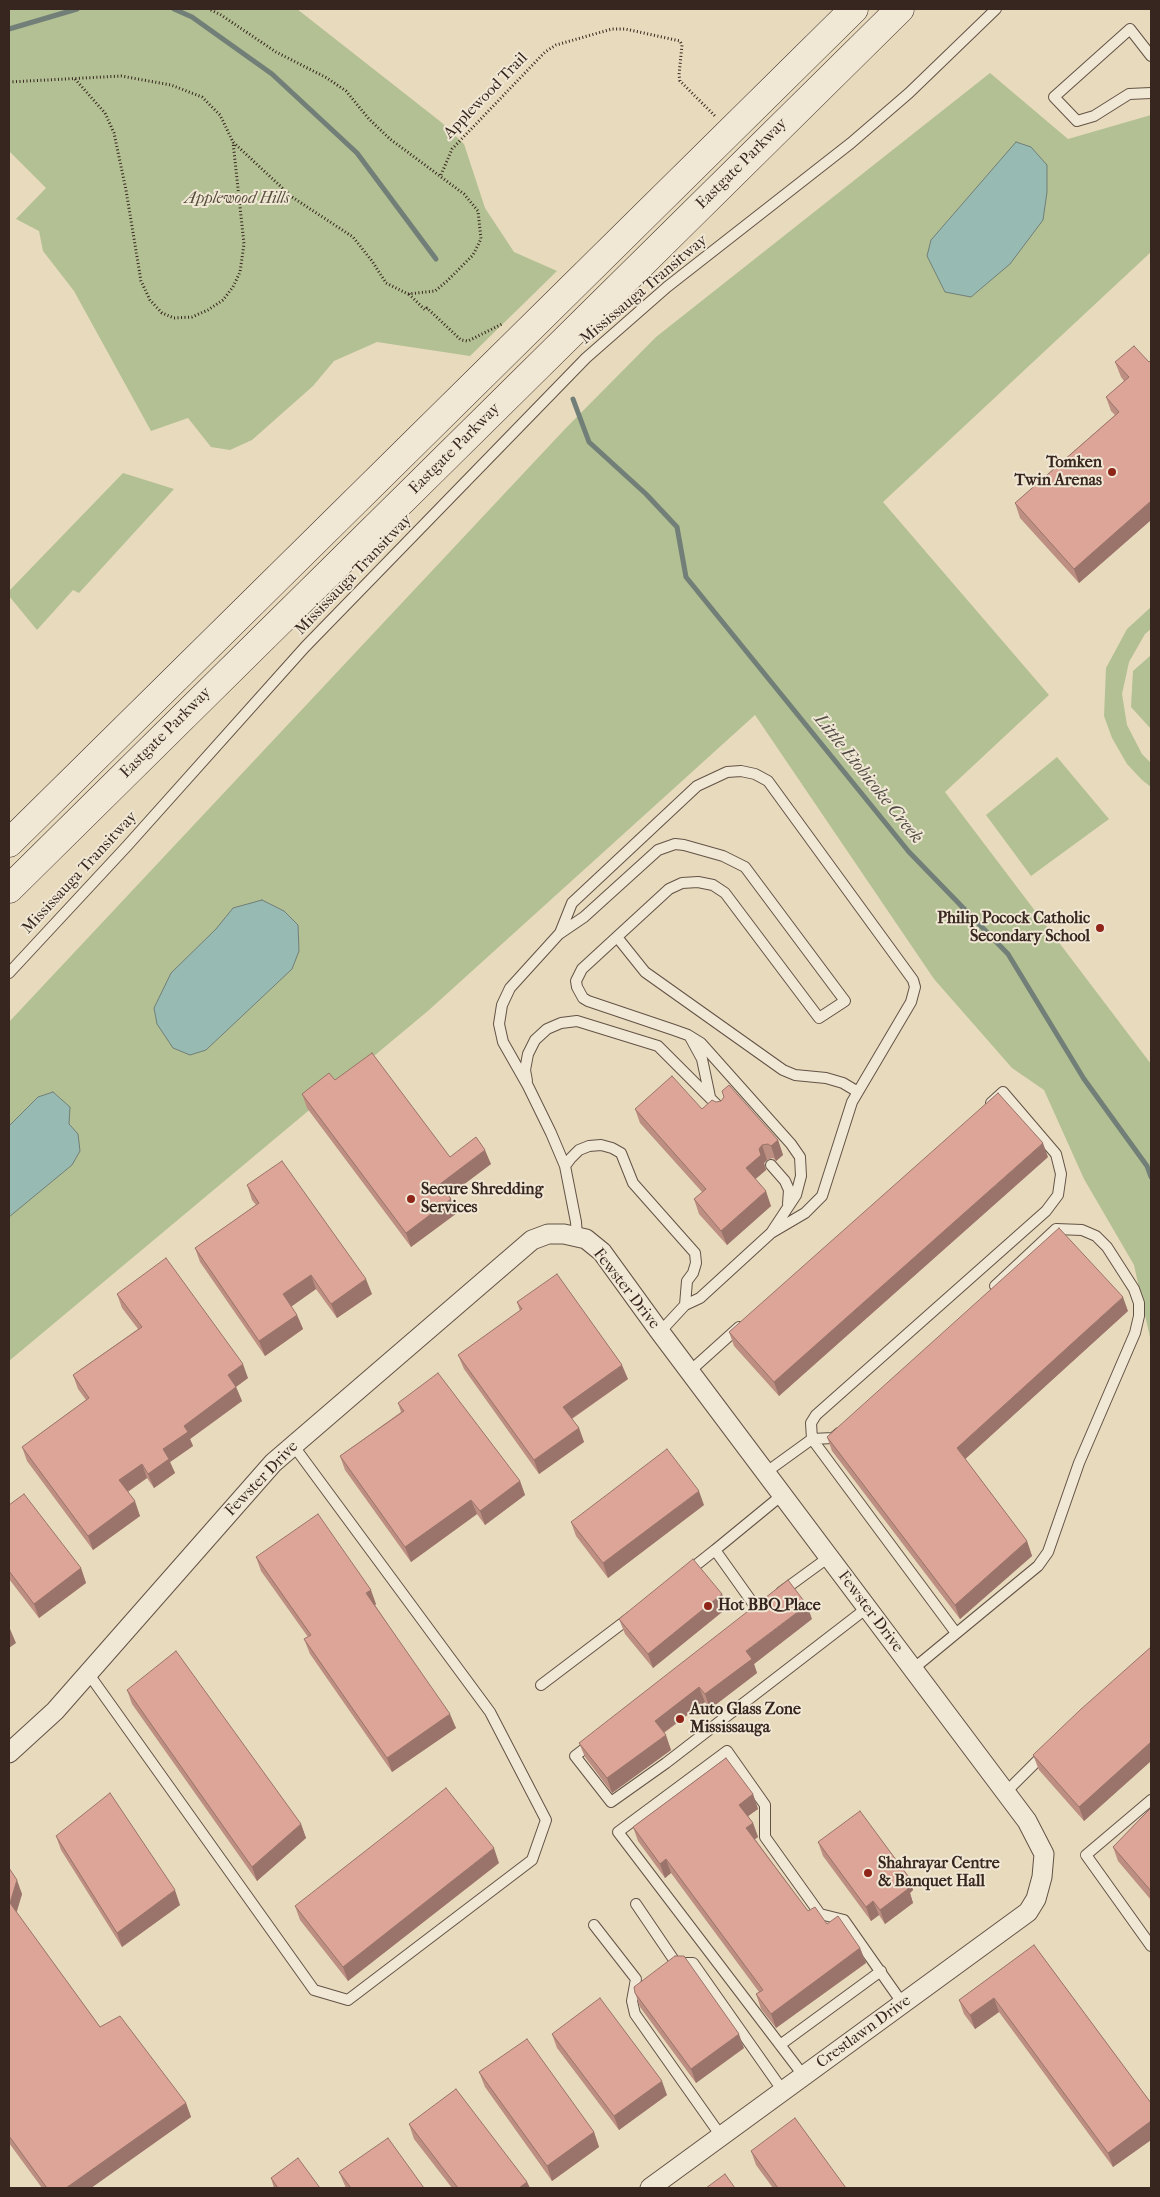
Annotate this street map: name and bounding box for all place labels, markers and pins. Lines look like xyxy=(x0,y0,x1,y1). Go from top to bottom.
place label: Tomken Twin Arenas xyxy=(1015,453,1102,491)
marker: Tomken Twin Arenas xyxy=(1106,466,1118,478)
place label: Philip Pocock Catholic Secondary School xyxy=(937,909,1090,947)
marker: Philip Pocock Catholic Secondary School xyxy=(1094,922,1106,934)
place label: Secure Shredding Services xyxy=(421,1180,543,1218)
marker: Secure Shredding Services xyxy=(405,1193,417,1205)
place label: Hot BBQ Place xyxy=(718,1596,821,1616)
marker: Hot BBQ Place xyxy=(702,1600,714,1612)
place label: Auto Glass Zone Mississauga xyxy=(690,1700,801,1738)
marker: Auto Glass Zone Mississauga xyxy=(674,1713,686,1725)
place label: Shahrayar Centre & Banquet Hall xyxy=(878,1854,1000,1892)
marker: Shahrayar Centre & Banquet Hall xyxy=(862,1867,874,1879)

